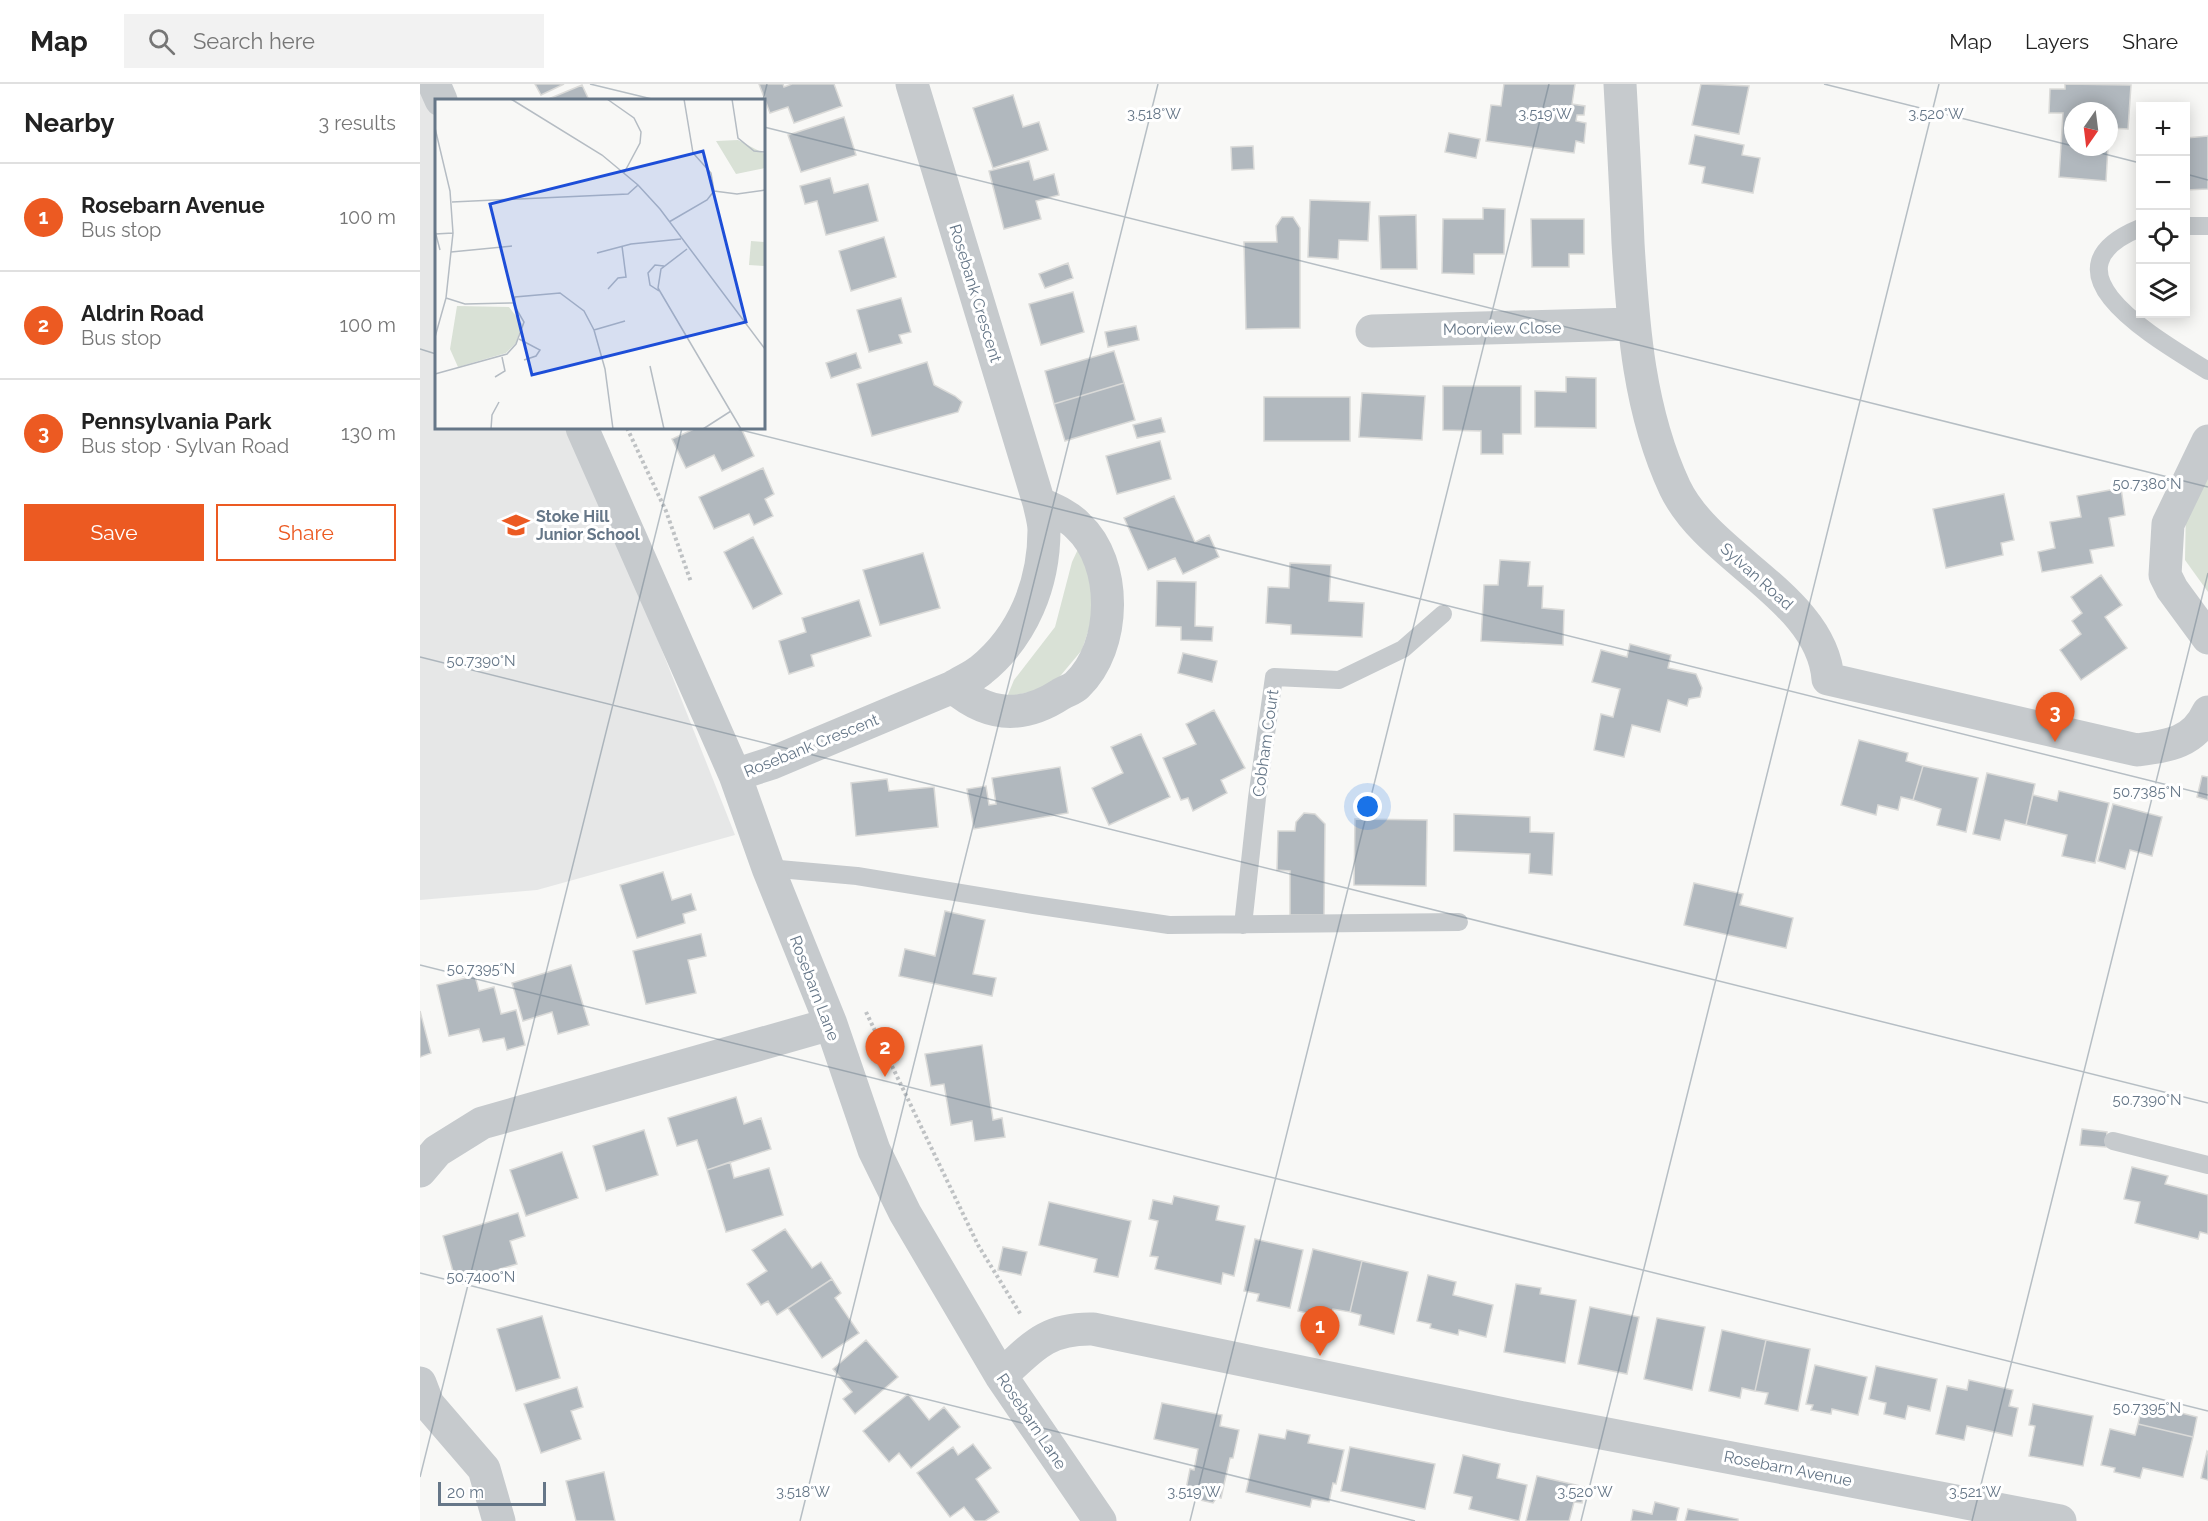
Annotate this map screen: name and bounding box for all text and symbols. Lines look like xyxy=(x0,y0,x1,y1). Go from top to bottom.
search box xyxy=(124,14,544,68)
text: Map xyxy=(30,25,88,58)
icon: search xyxy=(145,25,178,58)
text: Search here xyxy=(193,28,315,54)
text: Map xyxy=(1949,29,1992,54)
text: Layers xyxy=(2025,29,2089,54)
text: Share xyxy=(2122,29,2178,54)
inset map xyxy=(435,99,765,429)
north arrow xyxy=(2064,102,2118,156)
map controls xyxy=(2136,102,2190,318)
button: + xyxy=(2136,102,2190,156)
text: 3.518°W xyxy=(1127,105,1181,123)
text: 3.519°W xyxy=(1518,105,1572,123)
text: 3.520°W xyxy=(1908,105,1964,123)
text: Nearby xyxy=(24,108,114,138)
text: 3 results xyxy=(318,111,396,135)
button: − xyxy=(2136,156,2190,210)
text: Rosebarn Avenue xyxy=(81,192,265,218)
text: 1 xyxy=(39,205,48,229)
text: 100 m xyxy=(339,205,396,229)
button: locate xyxy=(2136,210,2190,264)
text: Bus stop xyxy=(81,218,161,242)
street label: Rosebank Crescent xyxy=(945,222,1006,365)
button: layers xyxy=(2136,264,2190,318)
text: Aldrin Road xyxy=(81,300,204,326)
text: 2 xyxy=(38,313,49,337)
text: 100 m xyxy=(339,313,396,337)
street label: Moorview Close xyxy=(1443,318,1561,339)
text: Bus stop xyxy=(81,326,161,350)
text: Pennsylvania Park xyxy=(81,408,272,434)
text: 3 xyxy=(38,421,49,445)
text: 130 m xyxy=(341,421,396,445)
text: Bus stop · Sylvan Road xyxy=(81,434,289,458)
text: 50.7380°N xyxy=(2112,475,2182,493)
button: Save xyxy=(24,504,204,561)
button: Share xyxy=(216,504,396,561)
place label: Stoke Hill Junior School xyxy=(536,507,641,544)
school or university icon: Stoke Hill Junior School xyxy=(501,510,531,540)
street label: Sylvan Road xyxy=(1716,539,1797,614)
text: 50.7390°N xyxy=(446,652,516,670)
street label: Cobham Court xyxy=(1249,688,1283,798)
pin: 3 xyxy=(2036,692,2074,742)
street label: Rosebank Crescent xyxy=(741,710,882,781)
text: 50.7385°N xyxy=(2113,783,2181,801)
your location xyxy=(1353,792,1382,821)
street label: Rosebarn Lane xyxy=(786,933,843,1043)
text: 50.7395°N xyxy=(447,960,515,978)
pin: 2 xyxy=(866,1028,904,1077)
text: 50.7390°N xyxy=(2112,1091,2182,1109)
text: 50.7400°N xyxy=(447,1268,515,1286)
pin: 1 xyxy=(1300,1306,1340,1356)
street label: Rosebarn Lane xyxy=(993,1370,1071,1473)
text: 50.7395°N xyxy=(2113,1399,2181,1417)
street label: Rosebarn Avenue xyxy=(1722,1447,1854,1490)
scale bar xyxy=(438,1479,546,1506)
text: 20 m xyxy=(447,1483,484,1502)
text: 3.518°W xyxy=(776,1483,830,1501)
text: 3.519°W xyxy=(1167,1483,1221,1501)
text: 3.520°W xyxy=(1557,1483,1613,1501)
text: 3.521°W xyxy=(1949,1483,2002,1501)

